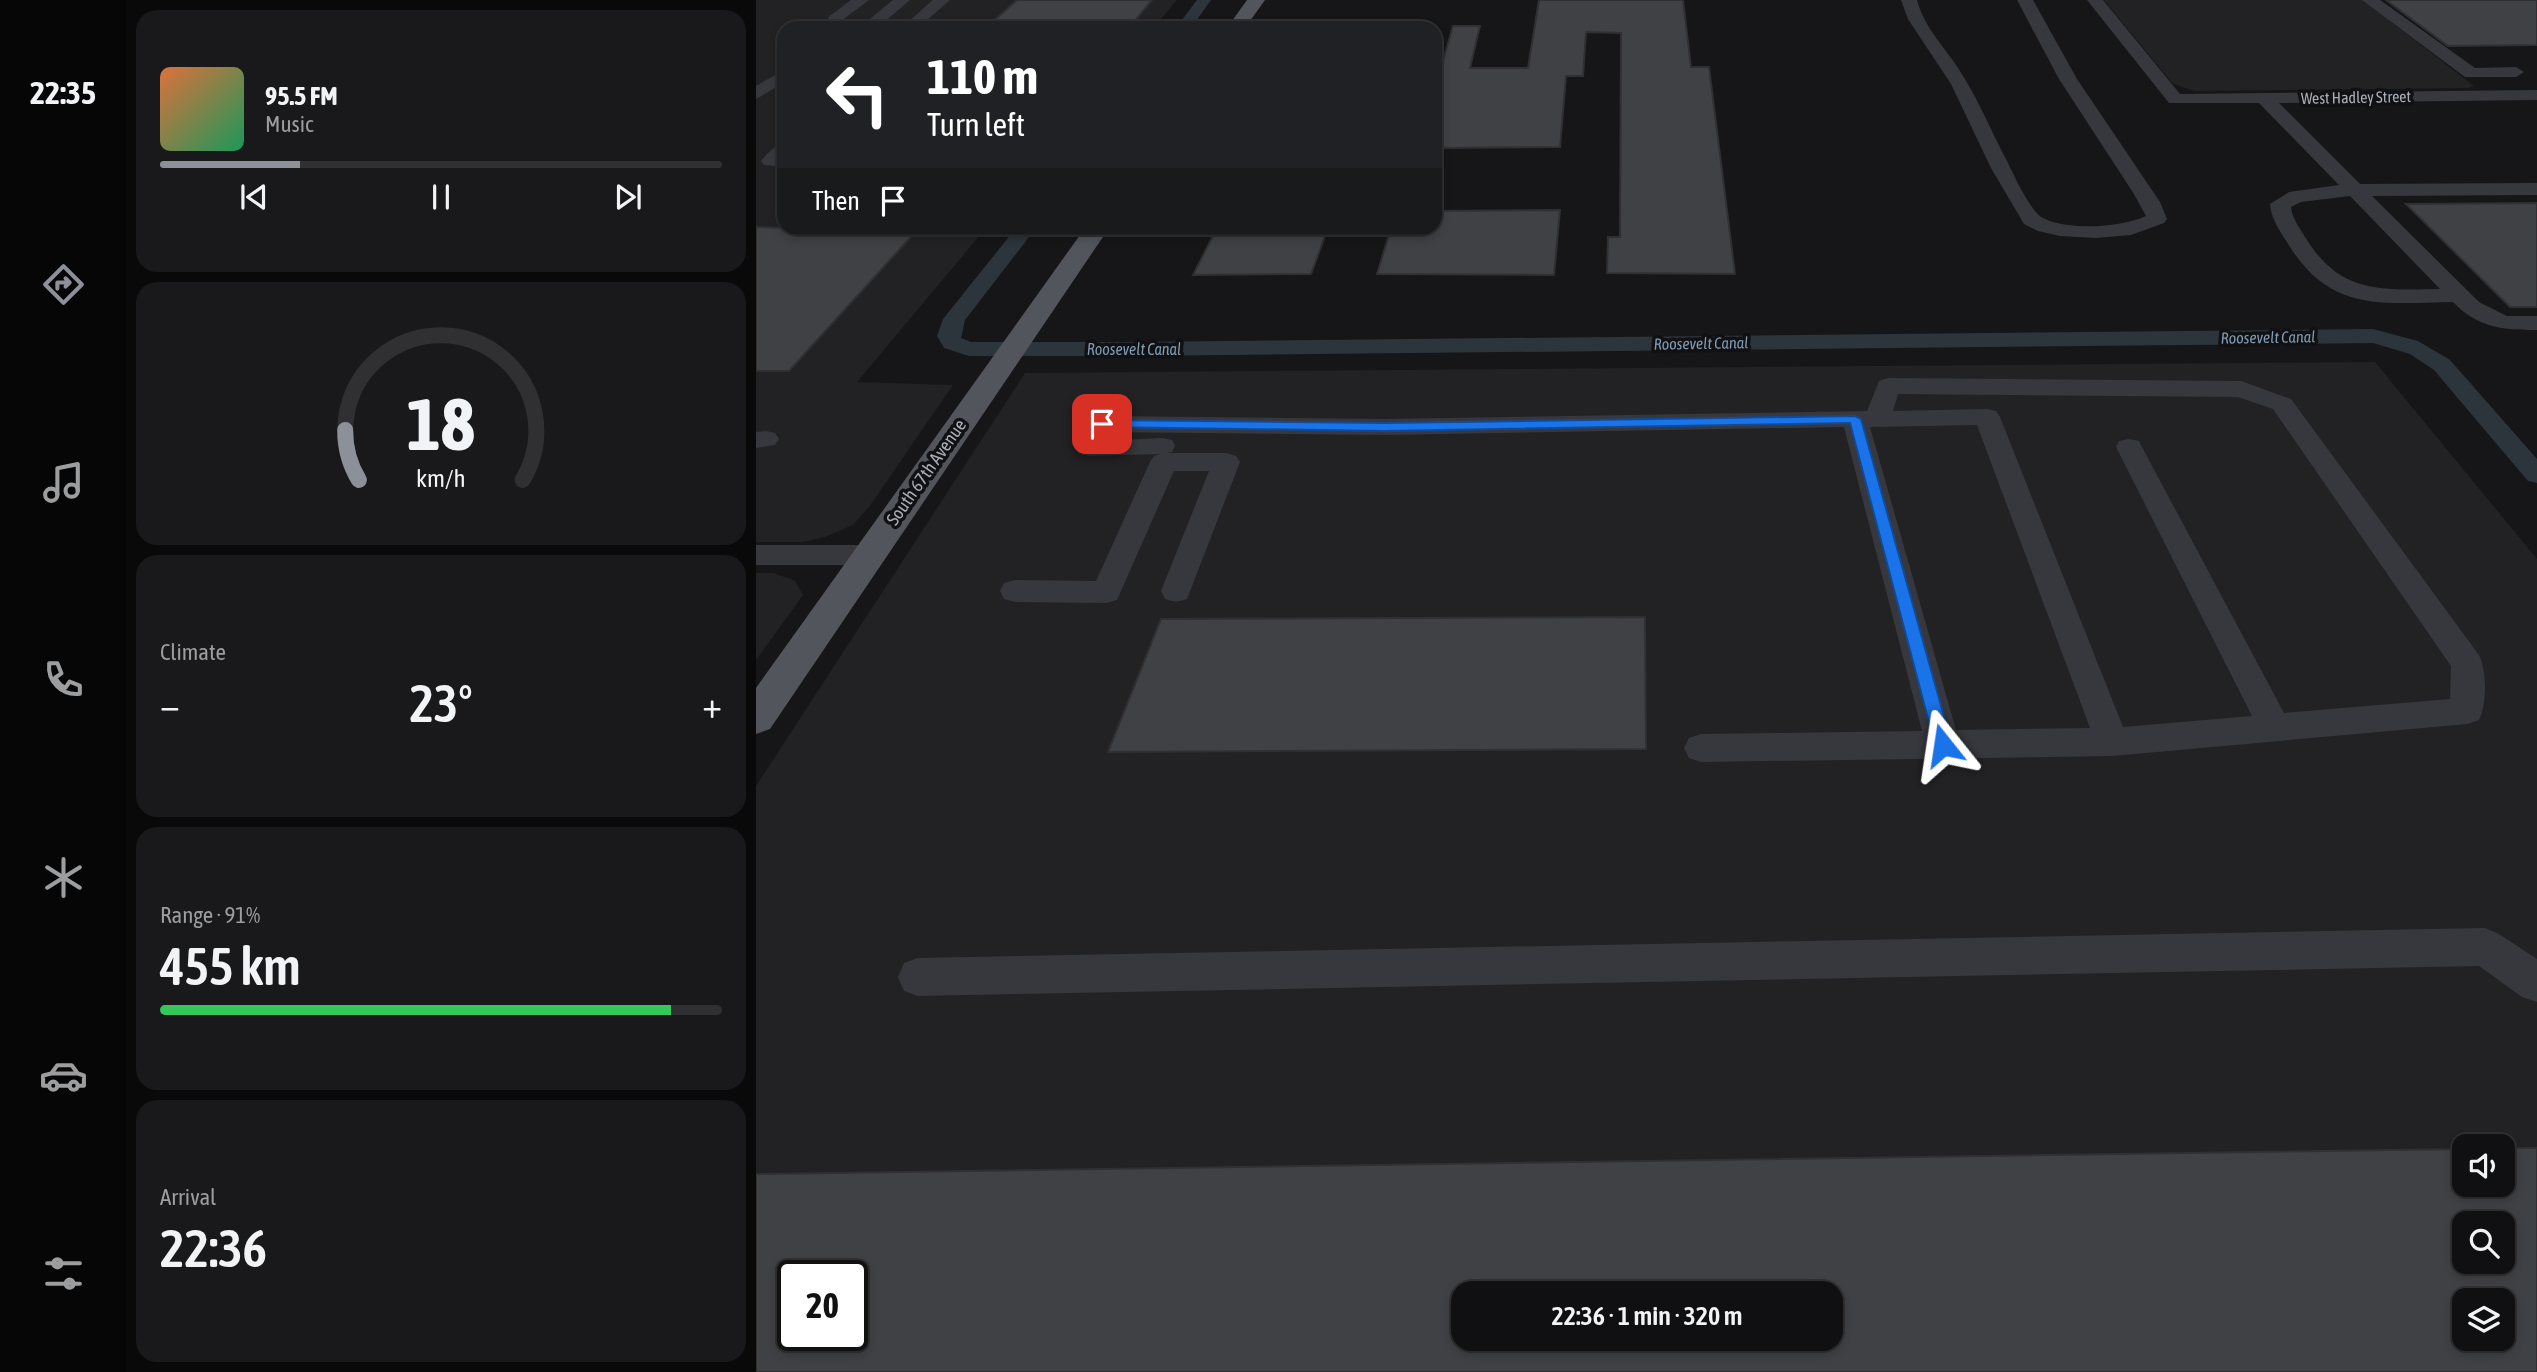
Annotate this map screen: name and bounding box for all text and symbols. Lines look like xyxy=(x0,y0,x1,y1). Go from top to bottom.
text: 110 m xyxy=(927,48,1038,104)
icon: left xyxy=(812,49,903,140)
text: 22:35 xyxy=(30,74,96,111)
text: 95.5 FM xyxy=(265,81,338,111)
street label: West Hadley Street xyxy=(2301,87,2412,108)
text: Turn left xyxy=(927,106,1025,143)
text: Music xyxy=(265,111,313,137)
icon: previous xyxy=(235,178,273,216)
icon: pause xyxy=(422,178,460,216)
icon: next xyxy=(609,178,647,216)
icon: arrive xyxy=(874,182,912,220)
text: Then xyxy=(812,186,860,216)
icon: directions xyxy=(39,260,88,309)
water label: Roosevelt Canal xyxy=(2221,327,2315,347)
water label: Roosevelt Canal xyxy=(1654,333,1748,353)
water label: Roosevelt Canal xyxy=(1087,340,1181,358)
text: 18 xyxy=(407,382,475,465)
pin xyxy=(1072,394,1132,454)
icon: arrive xyxy=(1083,405,1121,443)
street label: South 67th Avenue xyxy=(882,415,970,529)
icon: music xyxy=(39,458,88,507)
text: km/h xyxy=(416,463,466,491)
text: Climate xyxy=(160,639,226,665)
icon: phone xyxy=(39,655,88,704)
text: 23° xyxy=(409,673,473,733)
text: − xyxy=(160,683,180,726)
text: + xyxy=(702,683,722,726)
position arrow xyxy=(1906,708,1980,782)
icon: climate xyxy=(39,853,88,902)
text: Range · 91% xyxy=(160,902,260,928)
text: 455 km xyxy=(160,936,301,996)
icon: car xyxy=(39,1051,88,1100)
map controls xyxy=(2452,1134,2515,1351)
button: sound xyxy=(2452,1134,2515,1197)
text: Arrival xyxy=(160,1184,216,1210)
button: search xyxy=(2452,1211,2515,1274)
text: 22:36 xyxy=(160,1218,267,1278)
icon: filters xyxy=(39,1249,88,1298)
speed limit sign: 20 xyxy=(777,1260,868,1351)
button: layers xyxy=(2452,1288,2515,1351)
text: 22:36 · 1 min · 320 m xyxy=(1552,1301,1742,1331)

